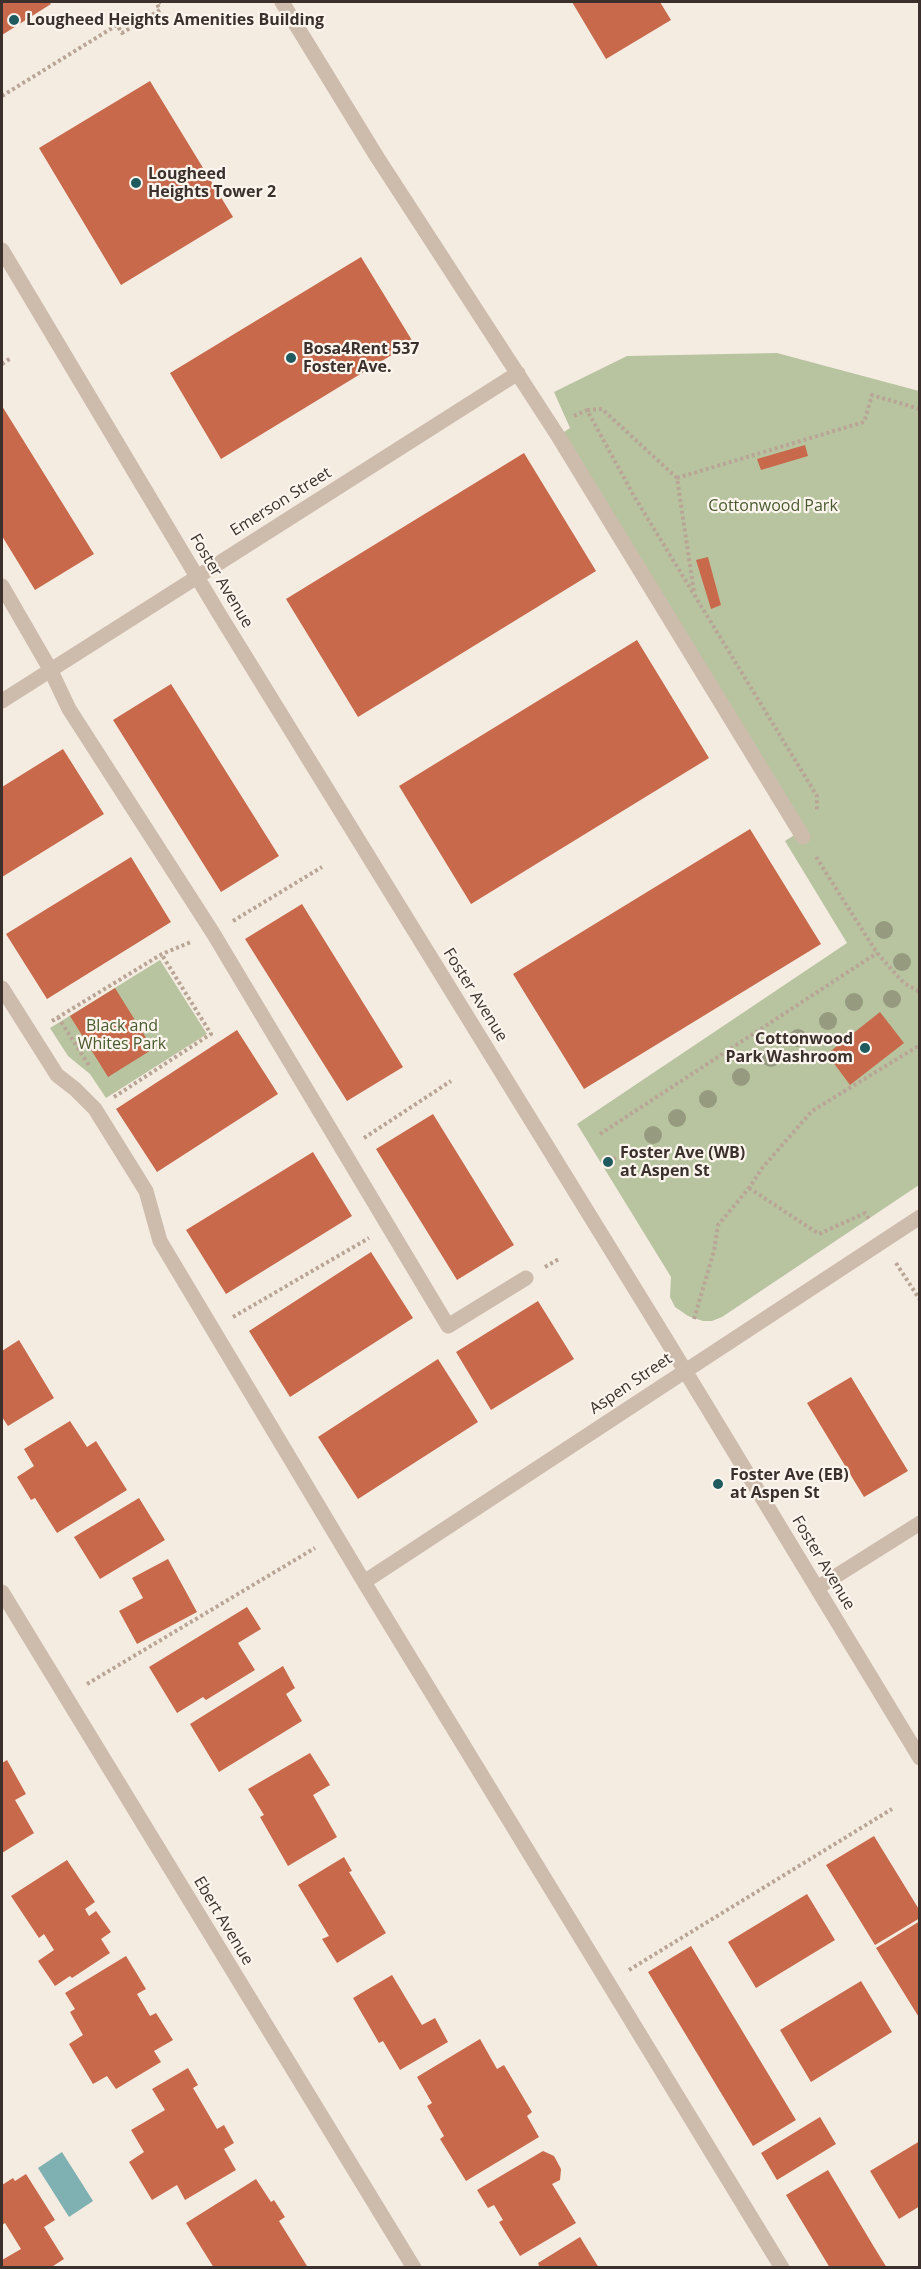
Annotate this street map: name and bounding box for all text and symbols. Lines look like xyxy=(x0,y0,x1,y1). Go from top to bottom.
place label: Lougheed Heights Amenities Building xyxy=(26,10,324,30)
marker: Lougheed Heights Amenities Building xyxy=(7,13,21,27)
place label: Lougheed Heights Tower 2 xyxy=(148,164,276,202)
marker: Lougheed Heights Tower 2 xyxy=(129,176,143,190)
place label: Bosa4Rent 537 Foster Ave. xyxy=(303,339,419,377)
marker: Bosa4Rent 537 Foster Ave. xyxy=(284,351,298,365)
street label: Emerson Street xyxy=(227,463,335,541)
park label: Cottonwood Park xyxy=(708,496,838,516)
street label: Foster Avenue xyxy=(185,530,257,632)
street label: Foster Avenue xyxy=(439,945,511,1045)
park label: Black and Whites Park xyxy=(78,1016,166,1054)
place label: Cottonwood Park Washroom xyxy=(726,1029,853,1067)
marker: Cottonwood Park Washroom xyxy=(858,1041,872,1055)
place label: Foster Ave (WB) at Aspen St xyxy=(620,1143,745,1181)
marker: Foster Ave (WB) at Aspen St xyxy=(601,1155,615,1169)
street label: Aspen Street xyxy=(586,1349,676,1419)
place label: Foster Ave (EB) at Aspen St xyxy=(730,1465,849,1503)
marker: Foster Ave (EB) at Aspen St xyxy=(711,1477,725,1491)
street label: Foster Avenue xyxy=(787,1512,859,1614)
street label: Ebert Avenue xyxy=(189,1873,257,1969)

